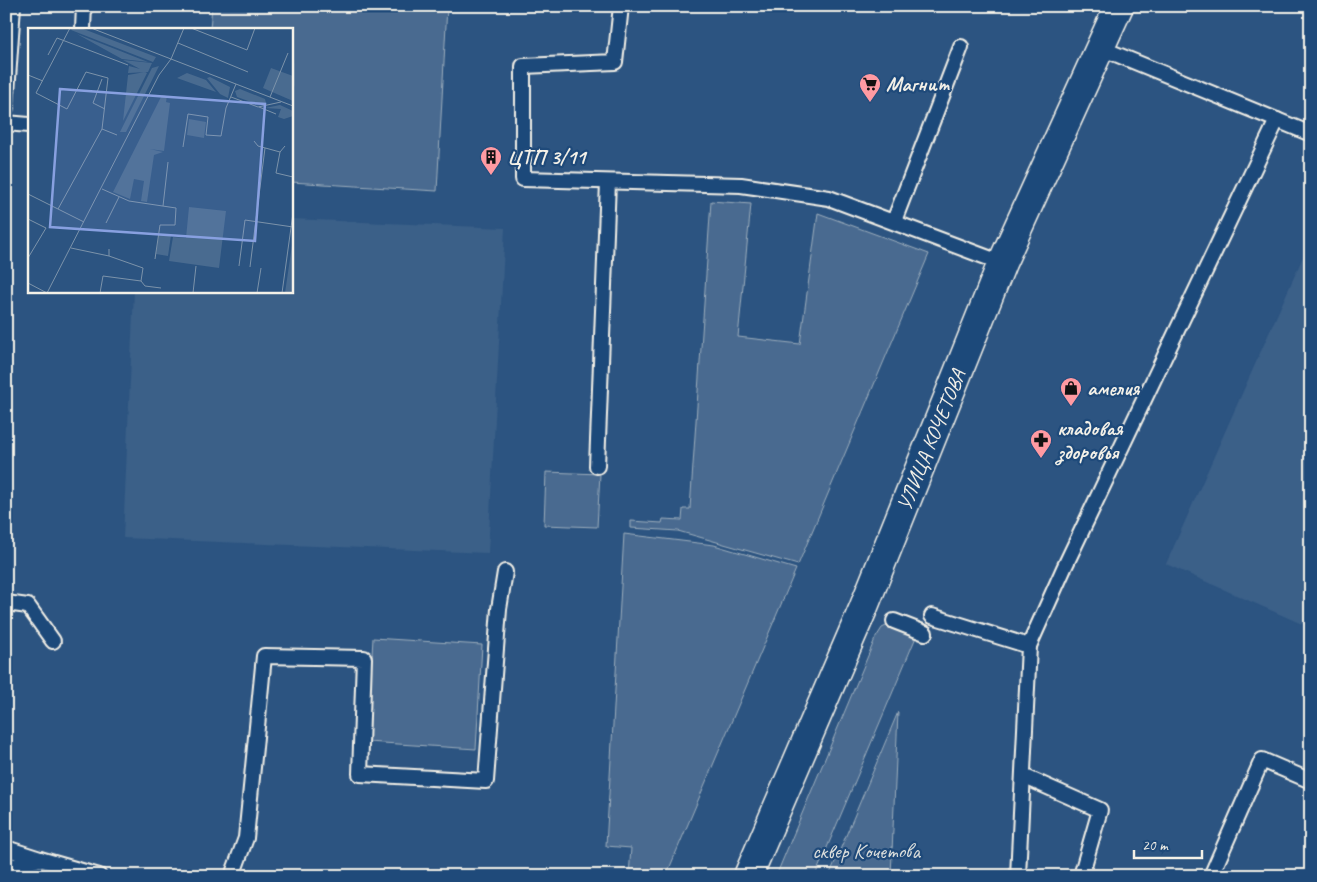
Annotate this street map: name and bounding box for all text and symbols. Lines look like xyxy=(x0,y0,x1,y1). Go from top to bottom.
inset map xyxy=(28,28,292,292)
place label: Магнит xyxy=(886,71,951,97)
supermarket icon: Магнит xyxy=(858,72,882,103)
place label: ЦТП 3/11 xyxy=(507,144,588,170)
building icon: ЦТП 3/11 xyxy=(479,145,503,176)
street label: УЛИЦА КОЧЕТОВА xyxy=(891,364,972,514)
place label: амелия xyxy=(1087,375,1140,401)
shop icon: амелия xyxy=(1059,376,1083,407)
place label: кладовая здоровья xyxy=(1054,415,1124,466)
pharmacy icon: кладовая здоровья xyxy=(1029,428,1053,459)
scale bar xyxy=(1134,827,1202,859)
text: 20 m xyxy=(1142,836,1169,855)
park label: сквер Кочетова xyxy=(812,838,921,864)

